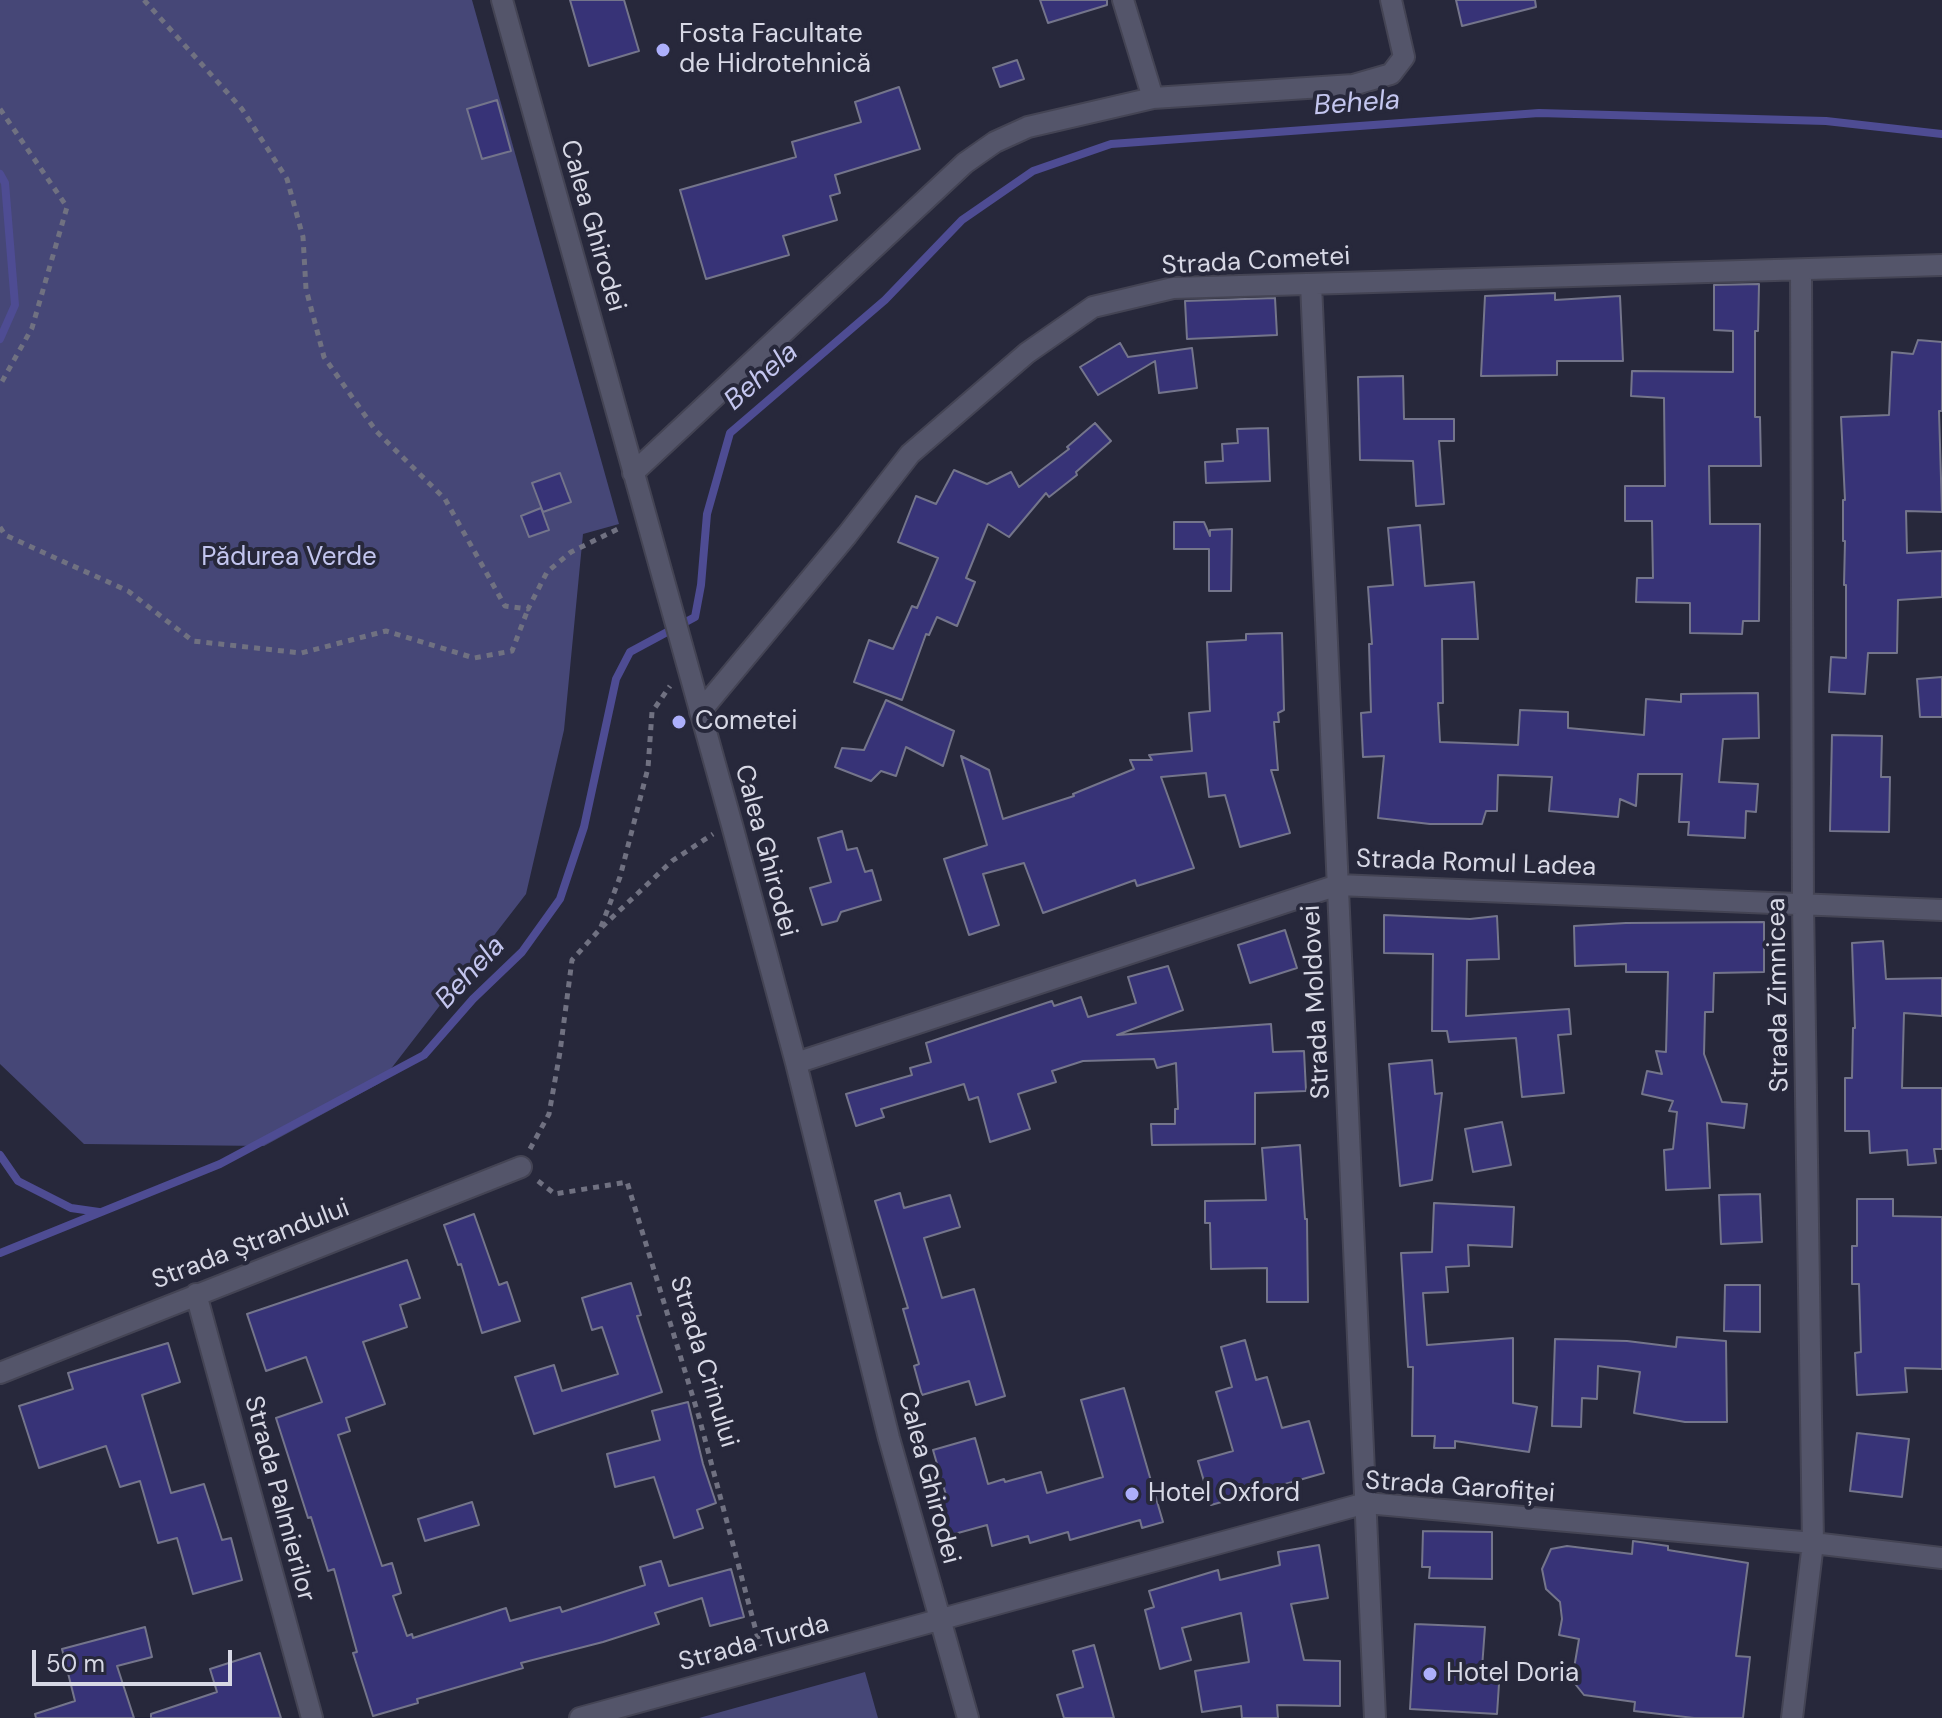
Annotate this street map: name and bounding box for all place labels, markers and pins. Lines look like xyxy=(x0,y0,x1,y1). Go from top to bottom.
place label: Fosta Facultate de Hidrotehnică xyxy=(679,19,871,80)
marker: Fosta Facultate de Hidrotehnică xyxy=(654,41,672,59)
place label: Cometei xyxy=(695,706,797,738)
marker: Cometei xyxy=(670,713,688,731)
place label: Hotel Oxford xyxy=(1148,1478,1300,1510)
marker: Hotel Oxford xyxy=(1123,1485,1141,1503)
place label: Hotel Doria xyxy=(1446,1658,1579,1690)
marker: Hotel Doria xyxy=(1421,1665,1439,1683)

